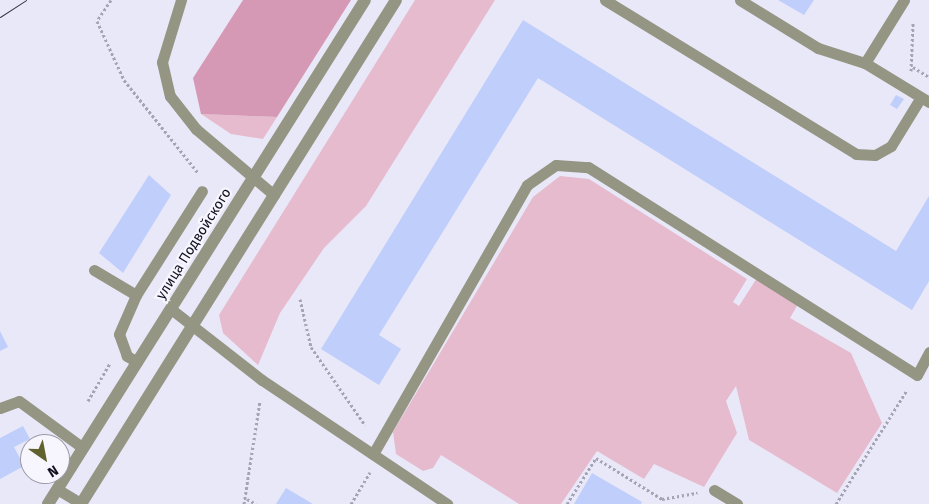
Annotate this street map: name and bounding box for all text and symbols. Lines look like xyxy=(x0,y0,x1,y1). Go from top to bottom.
street label: улица Подвойского xyxy=(153,185,235,303)
north arrow xyxy=(20,434,70,484)
text: N xyxy=(44,461,61,481)

